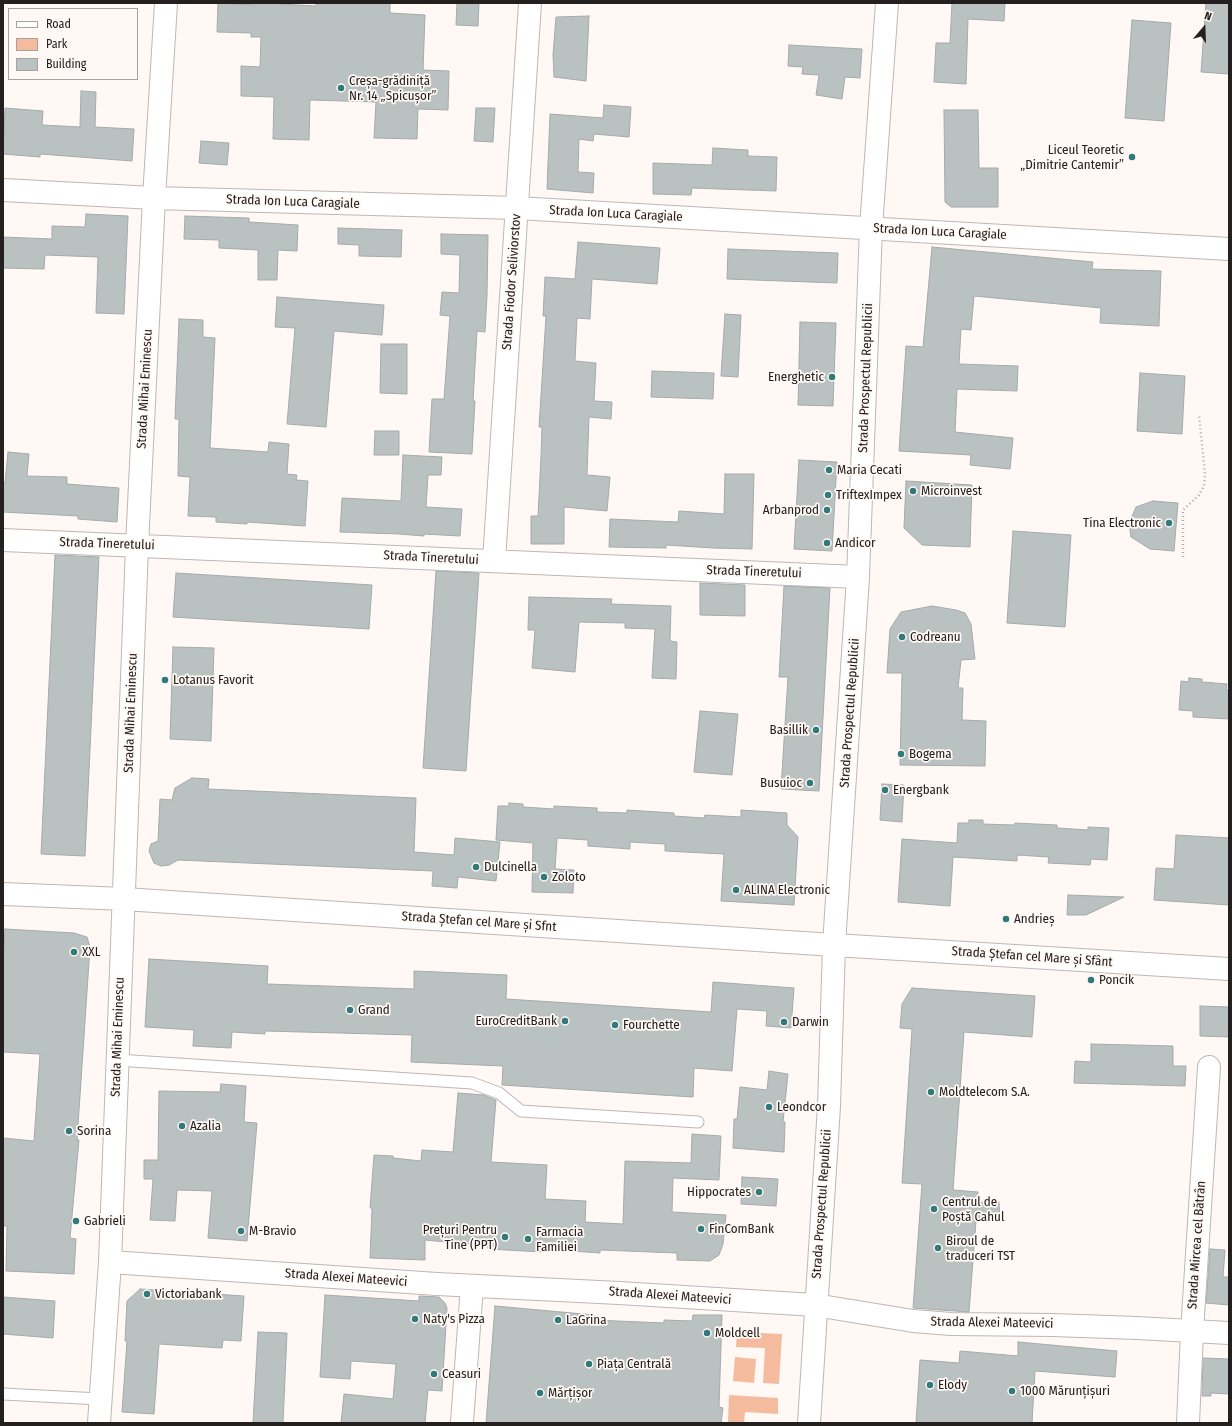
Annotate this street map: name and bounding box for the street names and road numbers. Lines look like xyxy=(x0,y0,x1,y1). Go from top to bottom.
street label: Strada Ion Luca Caragiale xyxy=(226,192,360,212)
street label: Strada Ion Luca Caragiale xyxy=(549,203,683,225)
street label: Strada Fiodor Seliviorstov xyxy=(499,213,525,351)
street label: Strada Ion Luca Caragiale xyxy=(873,221,1007,243)
street label: Strada Prospectul Republicii xyxy=(856,303,876,453)
street label: Strada Mihai Eminescu xyxy=(134,329,156,449)
street label: Strada Tineretului xyxy=(59,535,155,553)
street label: Strada Tineretului xyxy=(383,548,479,568)
street label: Strada Tineretului xyxy=(706,563,802,581)
street label: Strada Prospectul Republicii xyxy=(837,638,863,788)
street label: Strada Mihai Eminescu xyxy=(121,653,141,773)
street label: Strada Ștefan cel Mare și Sfnt xyxy=(401,909,557,935)
street label: Strada Ștefan cel Mare și Sfânt xyxy=(951,944,1113,970)
street label: Strada Mihai Eminescu xyxy=(108,977,128,1097)
street label: Strada Prospectul Republicii xyxy=(809,1129,835,1279)
street label: Strada Mircea cel Bătrân xyxy=(1185,1180,1209,1310)
street label: Strada Alexei Mateevici xyxy=(284,1266,408,1290)
street label: Strada Alexei Mateevici xyxy=(608,1284,732,1308)
street label: Strada Alexei Mateevici xyxy=(930,1314,1054,1332)

